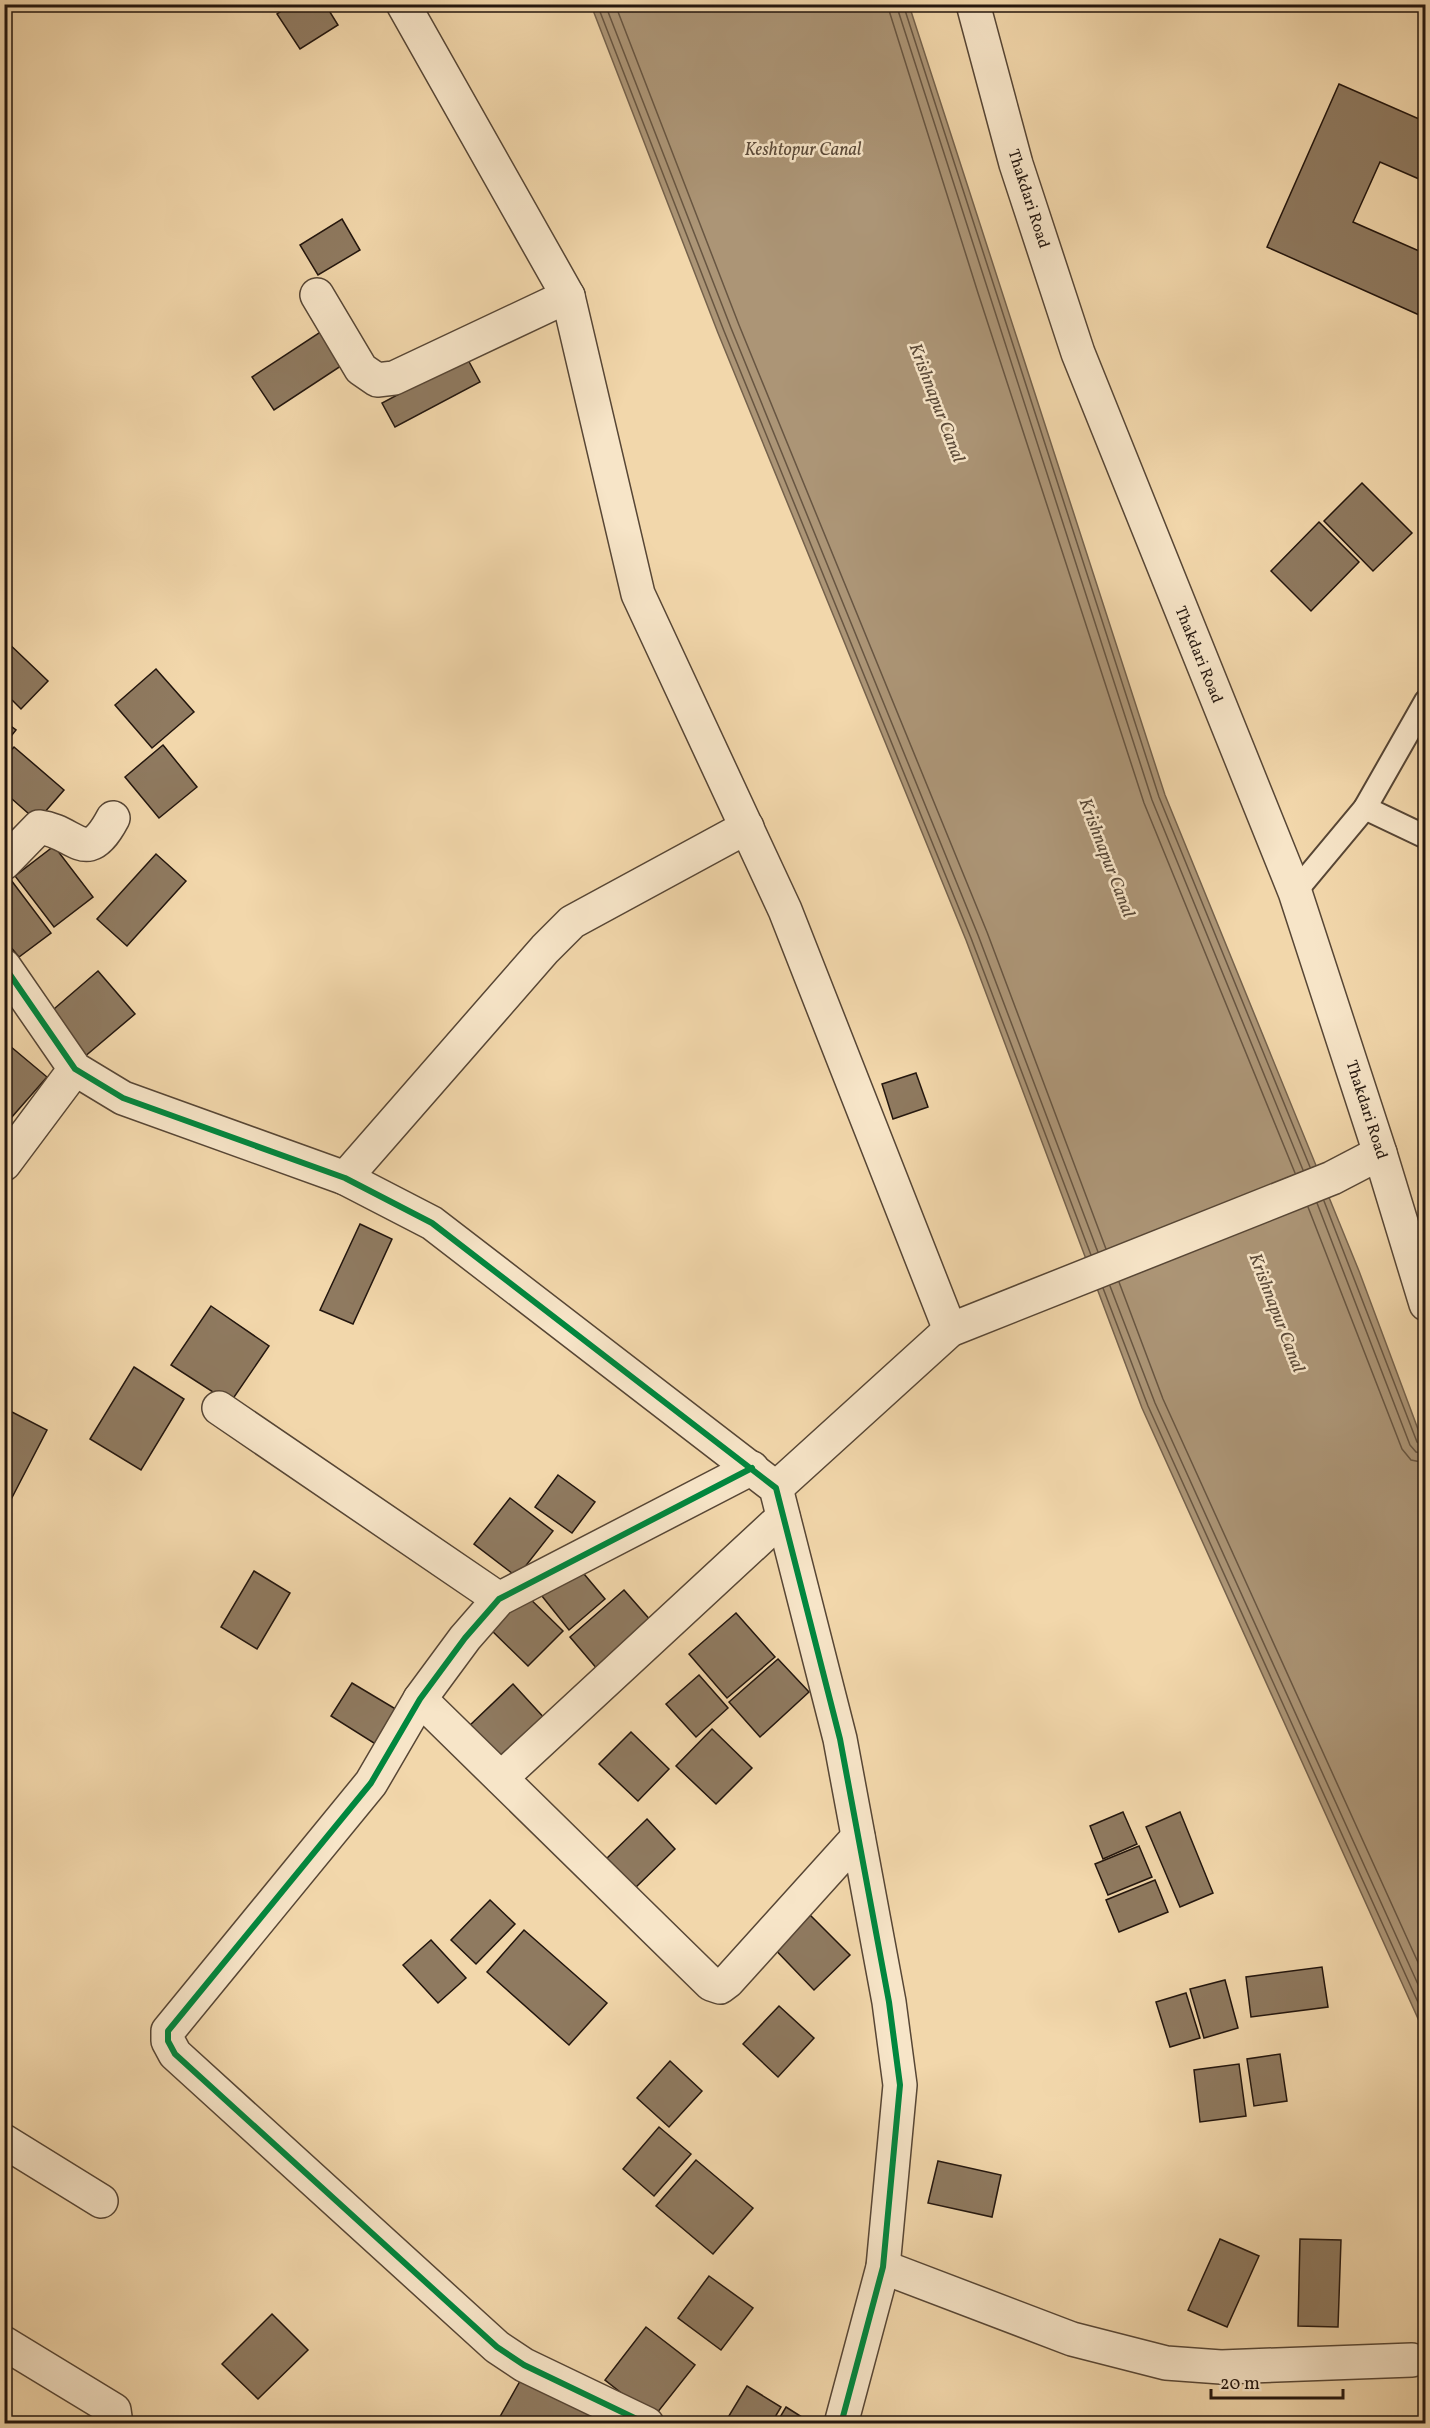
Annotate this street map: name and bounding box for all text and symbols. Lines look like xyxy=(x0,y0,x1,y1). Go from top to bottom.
water label: Keshtopur Canal xyxy=(744,138,862,163)
street label: Thakdari Road xyxy=(1002,147,1054,251)
water label: Krishnapur Canal xyxy=(902,340,970,467)
street label: Thakdari Road xyxy=(1169,603,1227,707)
water label: Krishnapur Canal xyxy=(1072,795,1140,922)
street label: Thakdari Road xyxy=(1340,1058,1392,1162)
water label: Krishnapur Canal xyxy=(1242,1250,1310,1377)
scale bar xyxy=(1211,2362,1343,2400)
text: 20 m xyxy=(1220,2372,1260,2397)

